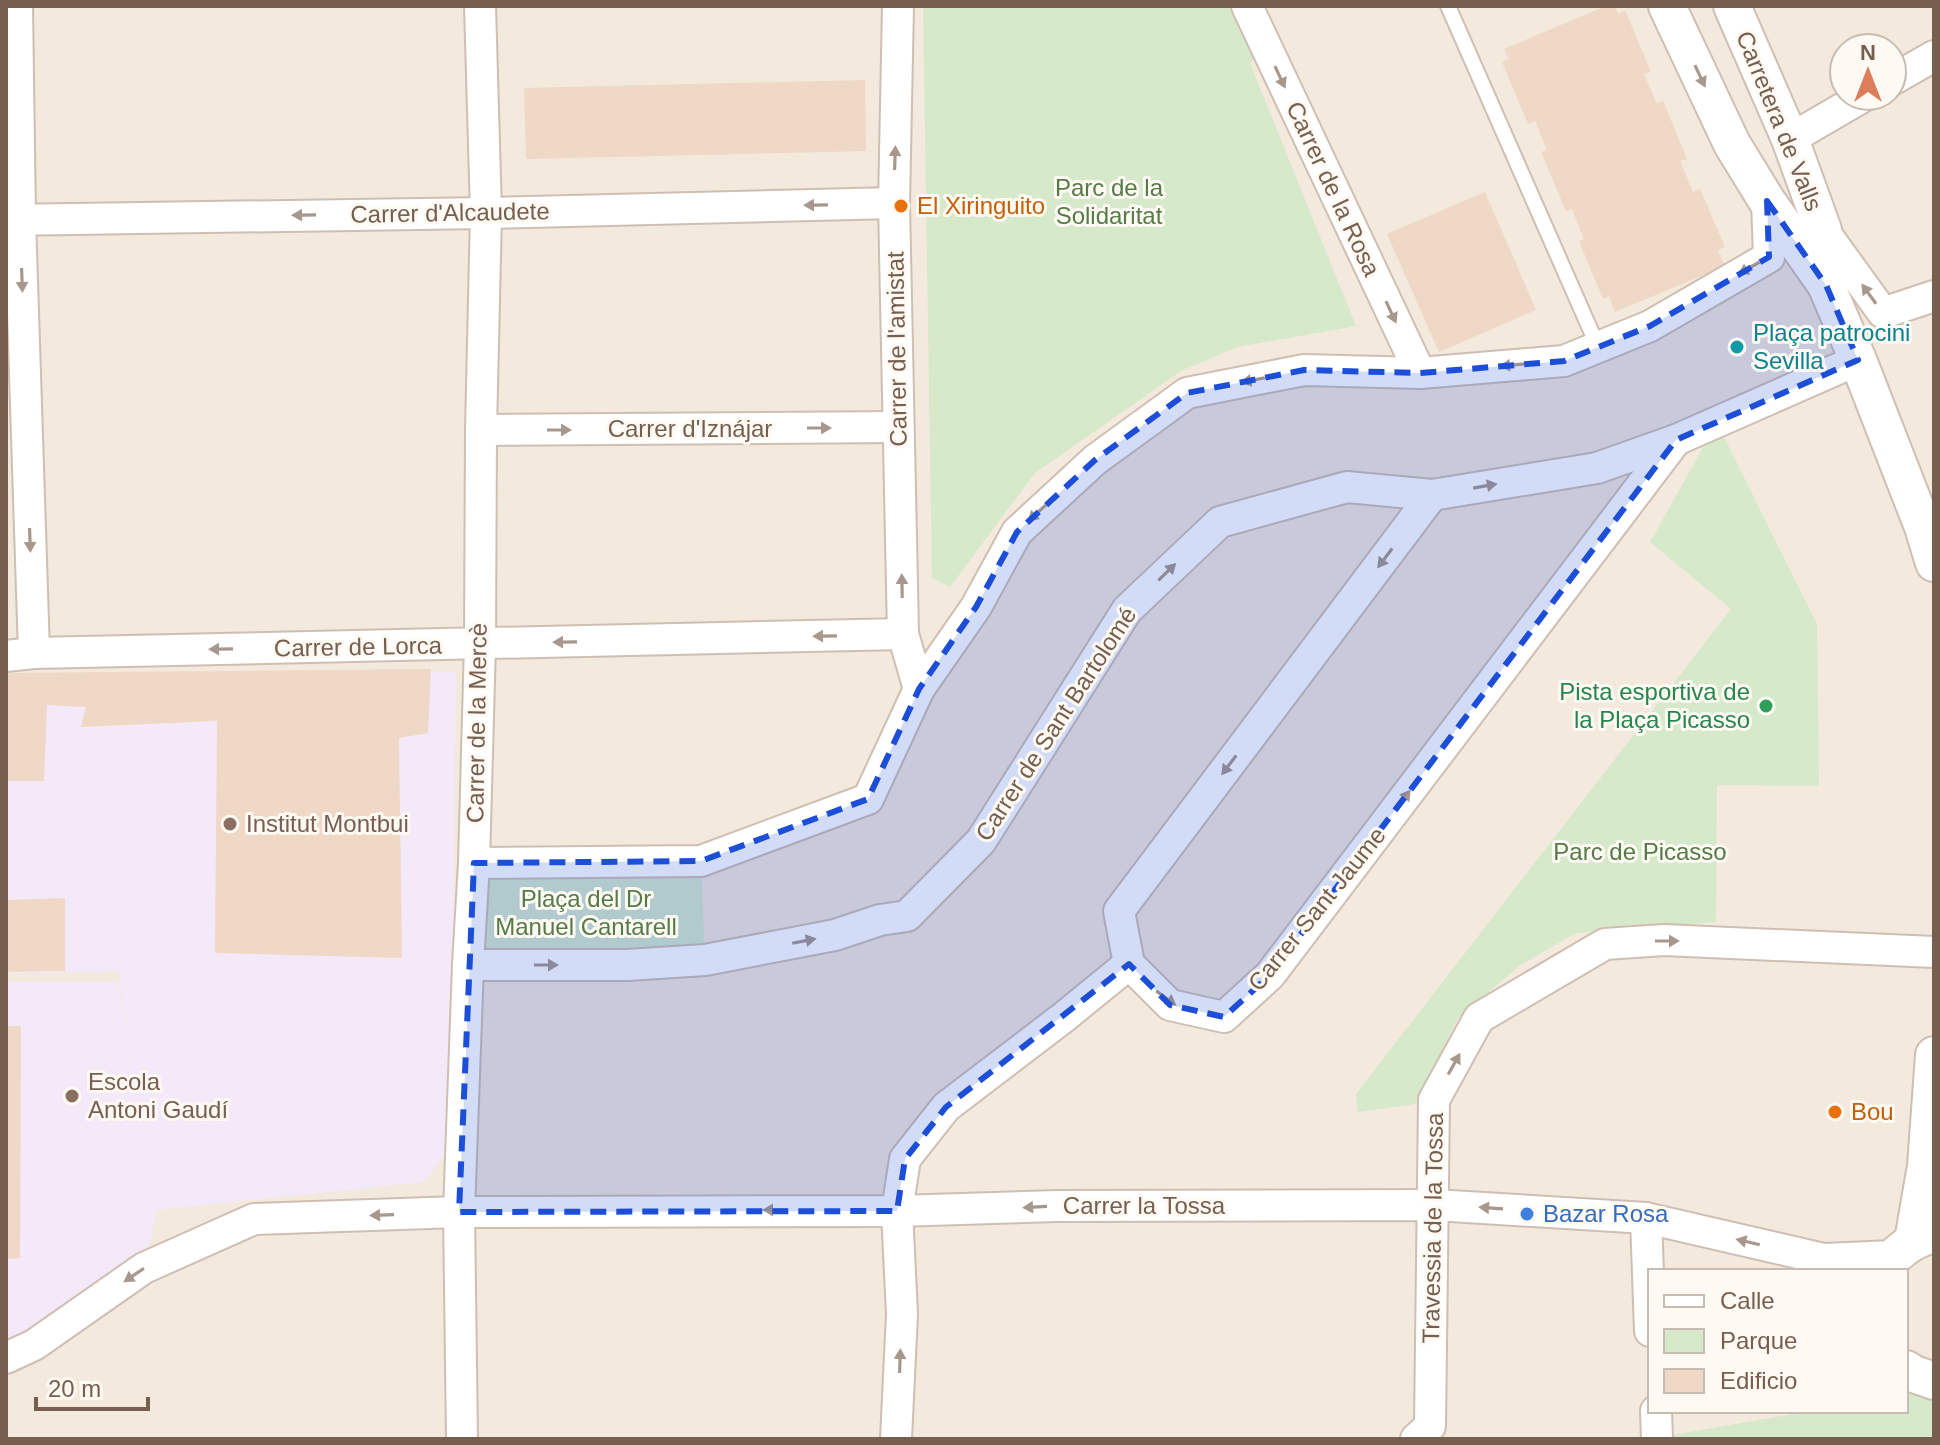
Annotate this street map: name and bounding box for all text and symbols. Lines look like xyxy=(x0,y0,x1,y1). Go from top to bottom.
street label: Carretera de Valls xyxy=(1731,27,1828,215)
north arrow xyxy=(1828,32,1908,112)
text: N xyxy=(1860,40,1876,65)
one-way arrow xyxy=(1273,65,1287,88)
one-way arrow xyxy=(1693,65,1707,88)
street label: Carrer de la Rosa xyxy=(1281,97,1386,281)
one-way arrow xyxy=(889,145,901,170)
park label: Parc de la Solidaritat xyxy=(1055,174,1164,229)
place label: El Xiringuito xyxy=(917,192,1045,219)
street label: Carrer d'Alcaudete xyxy=(350,197,550,228)
marker: El Xiringuito xyxy=(892,197,910,215)
one-way arrow xyxy=(803,199,828,211)
one-way arrow xyxy=(291,209,316,221)
street label: Carrer de l'amistat xyxy=(881,251,912,447)
one-way arrow xyxy=(1738,261,1760,275)
one-way arrow xyxy=(15,268,28,293)
one-way arrow xyxy=(1861,283,1877,305)
one-way arrow xyxy=(1384,300,1398,323)
place label: Plaça patrocini Sevilla xyxy=(1753,319,1910,374)
marker: Plaça patrocini Sevilla xyxy=(1728,338,1746,356)
one-way arrow xyxy=(1499,359,1524,372)
one-way arrow xyxy=(1240,374,1265,387)
street label: Carrer d'Iznájar xyxy=(608,415,772,442)
one-way arrow xyxy=(807,422,832,434)
one-way arrow xyxy=(547,424,572,436)
one-way arrow xyxy=(1473,480,1498,492)
one-way arrow xyxy=(1028,504,1047,522)
one-way arrow xyxy=(24,528,37,553)
one-way arrow xyxy=(1378,547,1394,568)
one-way arrow xyxy=(1157,563,1176,582)
one-way arrow xyxy=(895,573,908,598)
street label: Carrer de Sant Bartolomé xyxy=(970,602,1141,846)
street label: Carrer de la Mercè xyxy=(461,623,492,823)
one-way arrow xyxy=(812,629,837,642)
street label: Carrer de Lorca xyxy=(274,632,443,661)
one-way arrow xyxy=(552,636,577,648)
one-way arrow xyxy=(208,643,233,656)
place label: Pista esportiva de la Plaça Picasso xyxy=(1559,678,1750,733)
marker: Pista esportiva de la Plaça Picasso xyxy=(1757,697,1775,715)
one-way arrow xyxy=(1221,755,1237,775)
one-way arrow xyxy=(1395,790,1411,810)
place label: Institut Montbui xyxy=(246,810,409,837)
marker: Institut Montbui xyxy=(221,815,239,833)
street label: Carrer Sant Jaume xyxy=(1242,821,1391,996)
park label: Parc de Picasso xyxy=(1553,838,1727,865)
park label: Plaça del Dr Manuel Cantarell xyxy=(495,885,677,940)
one-way arrow xyxy=(792,935,817,947)
one-way arrow xyxy=(1655,935,1680,947)
one-way arrow xyxy=(534,959,559,971)
one-way arrow xyxy=(1155,990,1177,1006)
one-way arrow xyxy=(1447,1053,1461,1075)
place label: Escola Antoni Gaudí xyxy=(88,1068,228,1123)
marker: Escola Antoni Gaudí xyxy=(63,1087,81,1105)
place label: Bou xyxy=(1851,1098,1894,1125)
marker: Bou xyxy=(1826,1103,1844,1121)
street label: Travessia de la Tossa xyxy=(1417,1112,1448,1344)
street label: Carrer la Tossa xyxy=(1063,1192,1226,1219)
place label: Bazar Rosa xyxy=(1543,1200,1669,1227)
one-way arrow xyxy=(1022,1201,1047,1214)
one-way arrow xyxy=(1478,1202,1503,1215)
one-way arrow xyxy=(762,1204,787,1216)
marker: Bazar Rosa xyxy=(1518,1205,1536,1223)
one-way arrow xyxy=(369,1208,394,1221)
one-way arrow xyxy=(1735,1235,1760,1248)
one-way arrow xyxy=(124,1267,145,1282)
legend xyxy=(1648,1269,1908,1413)
text: Calle xyxy=(1720,1287,1775,1314)
text: Parque xyxy=(1720,1327,1797,1354)
one-way arrow xyxy=(893,1348,906,1373)
scale bar xyxy=(36,1361,148,1411)
text: Edificio xyxy=(1720,1367,1797,1394)
text: 20 m xyxy=(48,1375,101,1402)

